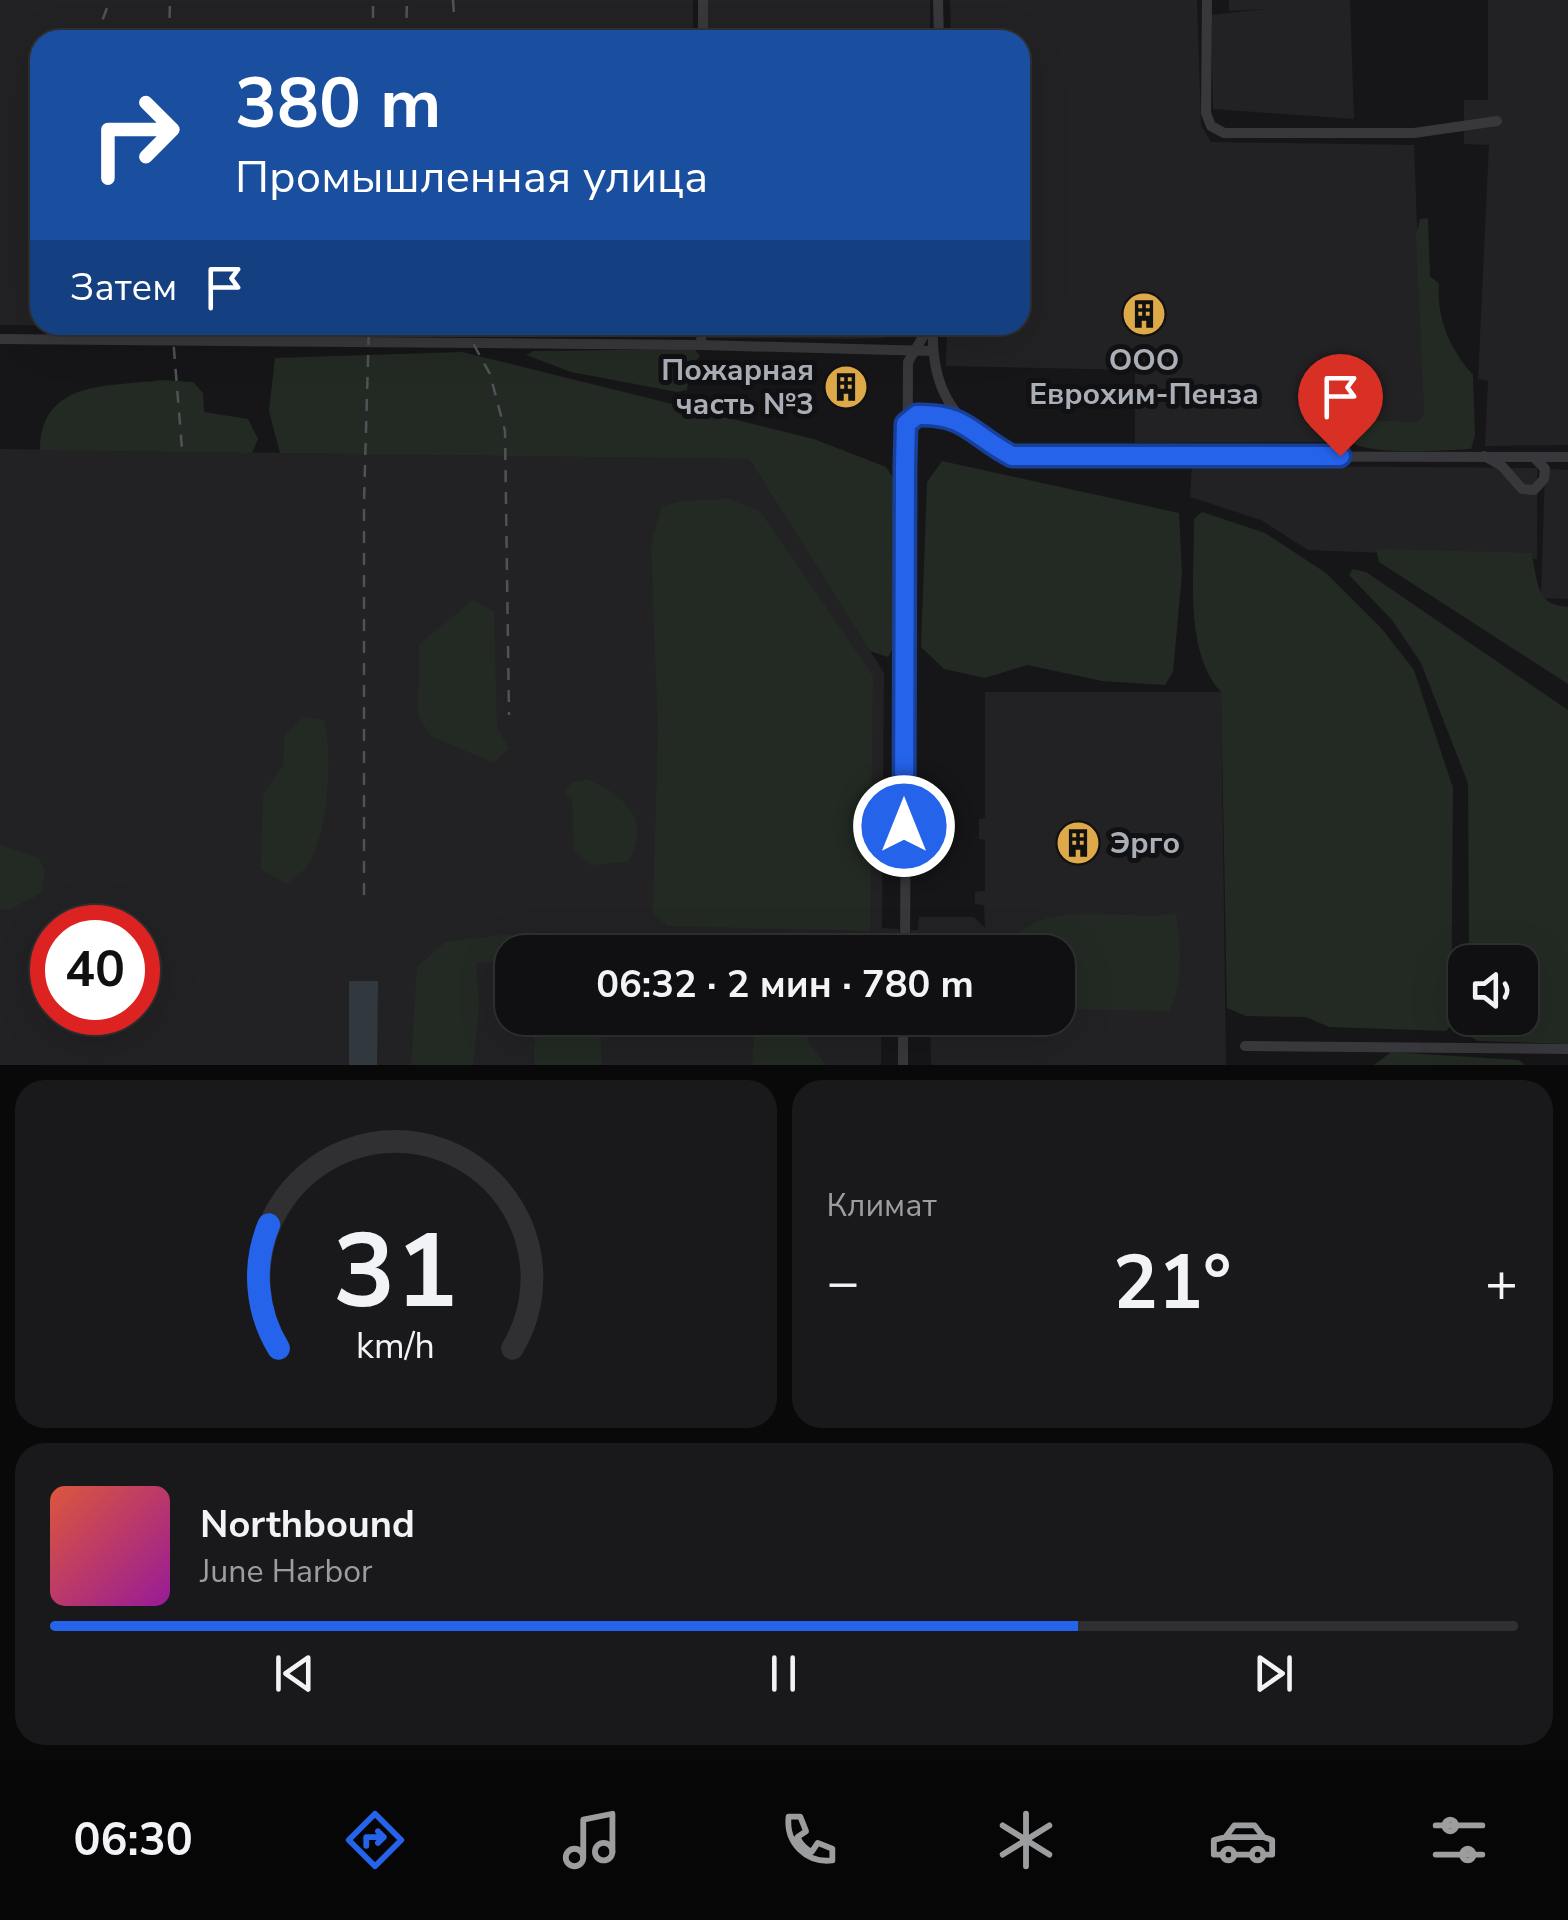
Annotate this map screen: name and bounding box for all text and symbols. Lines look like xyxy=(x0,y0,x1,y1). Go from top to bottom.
text: 380 m xyxy=(235,56,441,152)
icon: right xyxy=(70,70,200,200)
text: Промышленная улица xyxy=(235,147,708,208)
icon: arrive xyxy=(197,260,252,315)
text: Затем xyxy=(70,262,177,313)
building icon: ООО Еврохим-Пенза xyxy=(1121,291,1167,337)
place label: ООО Еврохим-Пенза xyxy=(1029,340,1259,415)
place label: Пожарная часть №3 xyxy=(661,350,814,425)
pin xyxy=(1298,354,1383,457)
building icon: Пожарная часть №3 xyxy=(823,364,869,410)
icon: arrive xyxy=(1313,369,1368,424)
position arrow xyxy=(852,774,956,878)
building icon: Эрго xyxy=(1055,820,1101,866)
place label: Эрго xyxy=(1110,823,1180,864)
speed limit sign: 40 xyxy=(30,905,160,1035)
map controls xyxy=(1448,945,1538,1035)
button: sound xyxy=(1448,945,1538,1035)
text: 06:32 · 2 мин · 780 m xyxy=(596,959,974,1010)
text: Климат xyxy=(827,1184,937,1227)
text: 31 xyxy=(333,1201,458,1343)
text: 21° xyxy=(1113,1232,1231,1334)
text: − xyxy=(827,1245,860,1320)
text: + xyxy=(1485,1245,1518,1320)
text: km/h xyxy=(356,1322,435,1371)
text: Northbound xyxy=(200,1499,415,1550)
text: June Harbor xyxy=(200,1550,372,1593)
icon: previous xyxy=(267,1646,322,1701)
icon: pause xyxy=(756,1646,811,1701)
icon: next xyxy=(1246,1646,1301,1701)
icon: directions xyxy=(340,1805,410,1875)
icon: music xyxy=(557,1805,627,1875)
icon: phone xyxy=(774,1805,844,1875)
icon: climate xyxy=(991,1805,1061,1875)
icon: car xyxy=(1208,1805,1278,1875)
icon: filters xyxy=(1424,1805,1494,1875)
text: 06:30 xyxy=(73,1810,193,1871)

